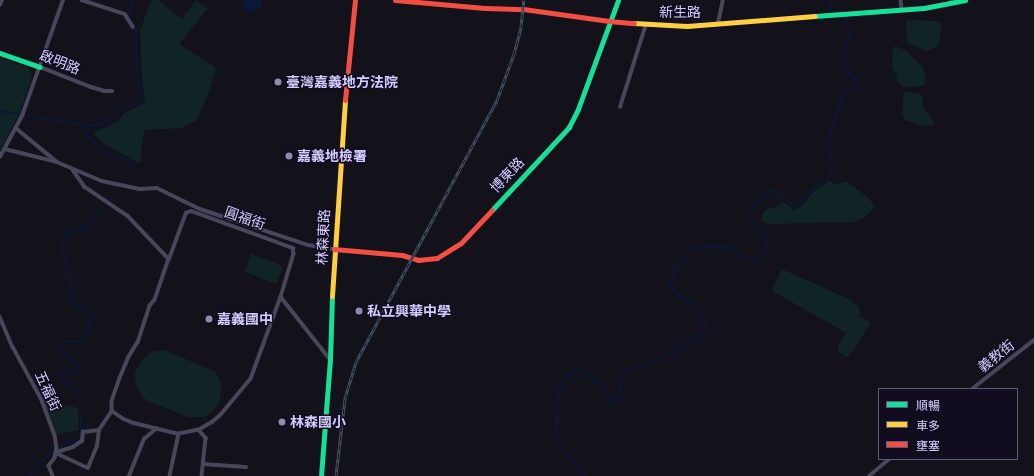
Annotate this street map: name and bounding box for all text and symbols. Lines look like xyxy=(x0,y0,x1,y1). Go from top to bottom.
street label: 新生路 xyxy=(659,4,701,20)
street label: 啟明路 xyxy=(37,47,83,77)
place label: 臺灣嘉義地方法院 xyxy=(286,74,398,90)
marker: 臺灣嘉義地方法院 xyxy=(273,77,283,87)
place label: 嘉義地檢署 xyxy=(297,148,367,164)
marker: 嘉義地檢署 xyxy=(284,151,294,161)
street label: 博東路 xyxy=(487,154,527,196)
street label: 圓福街 xyxy=(222,203,268,233)
street label: 林森東路 xyxy=(313,209,333,265)
place label: 私立興華中學 xyxy=(367,303,451,319)
marker: 私立興華中學 xyxy=(354,306,364,316)
place label: 嘉義國中 xyxy=(217,311,273,327)
marker: 嘉義國中 xyxy=(204,314,214,324)
street label: 義教街 xyxy=(974,336,1018,376)
street label: 五福街 xyxy=(32,368,64,414)
legend xyxy=(878,388,1018,460)
text: 順暢 xyxy=(916,399,940,413)
place label: 林森國小 xyxy=(290,414,346,430)
marker: 林森國小 xyxy=(277,417,287,427)
text: 車多 xyxy=(916,419,940,433)
text: 壅塞 xyxy=(916,439,940,453)

